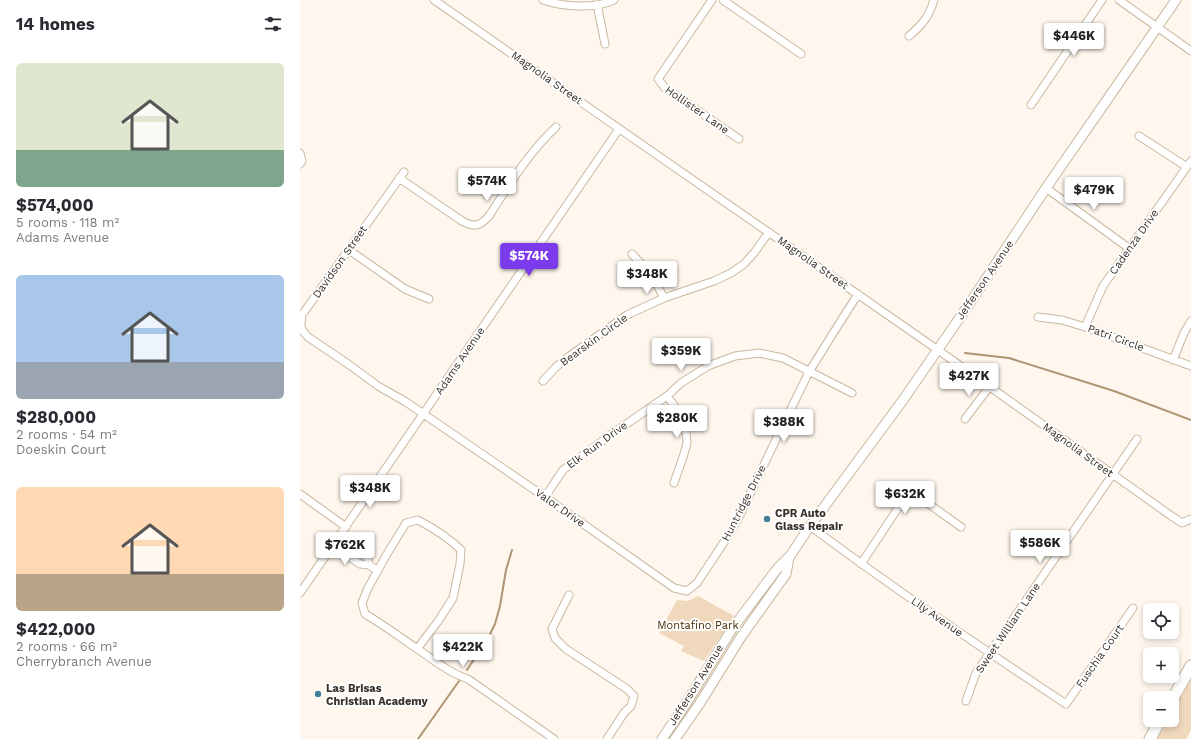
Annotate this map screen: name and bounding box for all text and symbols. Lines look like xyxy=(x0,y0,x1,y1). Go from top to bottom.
icon: filters xyxy=(262,13,284,35)
text: 14 homes xyxy=(16,14,95,34)
pin: $446K xyxy=(1046,23,1102,57)
text: $446K xyxy=(1053,28,1095,43)
street label: Magnolia Street xyxy=(509,49,585,108)
street label: Hollister Lane xyxy=(663,83,731,137)
icon: home xyxy=(114,89,186,161)
pin: $574K xyxy=(459,168,515,202)
text: $574K xyxy=(467,173,507,188)
pin: $479K xyxy=(1066,177,1122,211)
text: $479K xyxy=(1073,182,1115,197)
text: $574,000 xyxy=(16,195,94,215)
street label: Cadenza Drive xyxy=(1107,207,1161,277)
text: 5 rooms · 118 m² xyxy=(16,215,119,230)
street label: Davidson Street xyxy=(310,223,370,301)
text: Adams Avenue xyxy=(16,230,109,245)
street label: Magnolia Street xyxy=(775,234,851,293)
street label: Jefferson Avenue xyxy=(954,238,1016,322)
pin: $574K xyxy=(501,243,557,277)
text: $574K xyxy=(509,248,549,263)
pin: $348K xyxy=(619,261,675,295)
text: $348K xyxy=(626,266,668,281)
icon: home xyxy=(114,301,186,373)
street label: Bearskin Circle xyxy=(558,311,630,369)
street label: Patri Circle xyxy=(1086,322,1146,354)
street label: Adams Avenue xyxy=(433,325,487,397)
pin: $359K xyxy=(653,338,709,372)
text: $359K xyxy=(661,343,701,358)
pin: $427K xyxy=(941,363,997,397)
text: $427K xyxy=(949,368,990,383)
pin: $280K xyxy=(649,405,705,439)
text: $280,000 xyxy=(16,407,96,427)
pin: $388K xyxy=(756,409,812,443)
text: $280K xyxy=(656,410,698,425)
text: $388K xyxy=(763,414,805,429)
street label: Elk Run Drive xyxy=(564,419,630,471)
street label: Magnolia Street xyxy=(1040,420,1116,480)
text: 2 rooms · 54 m² xyxy=(16,427,117,442)
text: Doeskin Court xyxy=(16,442,106,457)
street label: Huntridge Drive xyxy=(719,463,769,543)
pin: $348K xyxy=(342,475,398,509)
text: $348K xyxy=(349,480,391,495)
pin: $632K xyxy=(877,481,933,515)
street label: Valor Drive xyxy=(533,486,587,530)
text: $632K xyxy=(885,486,925,501)
place label: CPR Auto Glass Repair xyxy=(775,507,843,533)
icon: home xyxy=(114,513,186,585)
marker: CPR Auto Glass Repair xyxy=(762,514,772,524)
pin: $586K xyxy=(1012,530,1068,564)
pin: $762K xyxy=(317,532,373,566)
text: $586K xyxy=(1019,535,1061,550)
text: $762K xyxy=(325,537,365,552)
street label: Sweet William Lane xyxy=(973,580,1043,676)
street label: Lily Avenue xyxy=(909,594,965,640)
map controls xyxy=(1143,603,1179,727)
button: locate xyxy=(1143,603,1179,639)
text: $422,000 xyxy=(16,619,96,639)
park label: Montafino Park xyxy=(657,619,739,632)
street label: Fuschia Court xyxy=(1073,622,1127,690)
pin: $422K xyxy=(435,634,491,668)
text: 2 rooms · 66 m² xyxy=(16,639,117,654)
text: $422K xyxy=(442,639,484,654)
street label: Jefferson Avenue xyxy=(666,642,726,728)
button: + xyxy=(1143,647,1179,683)
text: Cherrybranch Avenue xyxy=(16,654,152,669)
place label: Las Brisas Christian Academy xyxy=(326,682,428,708)
marker: Las Brisas Christian Academy xyxy=(313,689,323,699)
button: − xyxy=(1143,691,1179,727)

